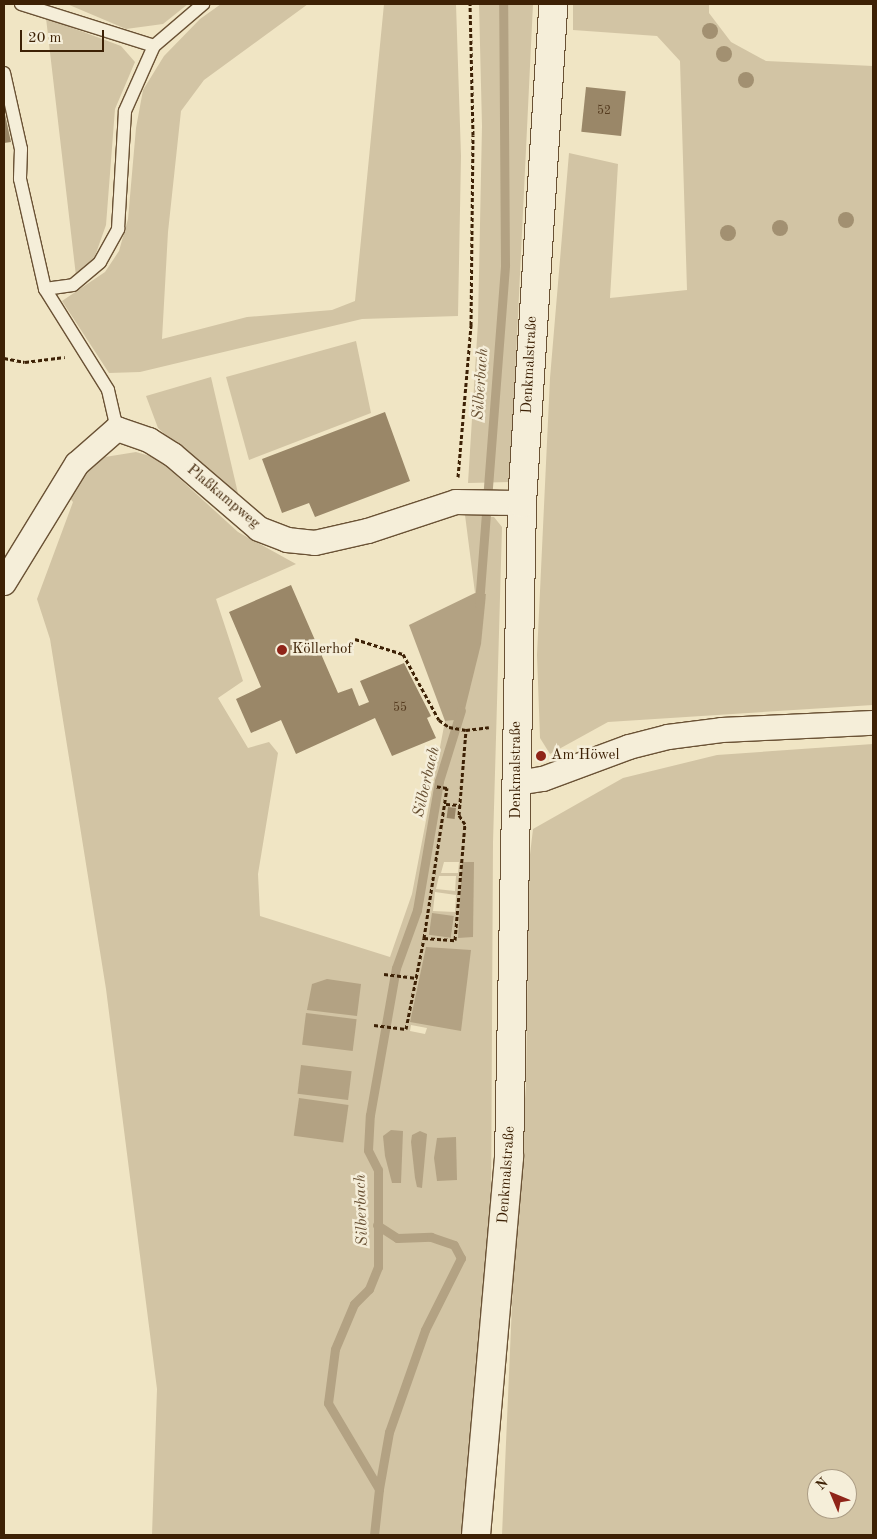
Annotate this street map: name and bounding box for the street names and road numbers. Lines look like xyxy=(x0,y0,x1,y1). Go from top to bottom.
street label: Denkmalstraße xyxy=(518,316,542,414)
street label: Plaßkampweg xyxy=(183,461,263,533)
street label: Denkmalstraße xyxy=(508,721,526,819)
street label: Denkmalstraße xyxy=(495,1126,519,1224)

